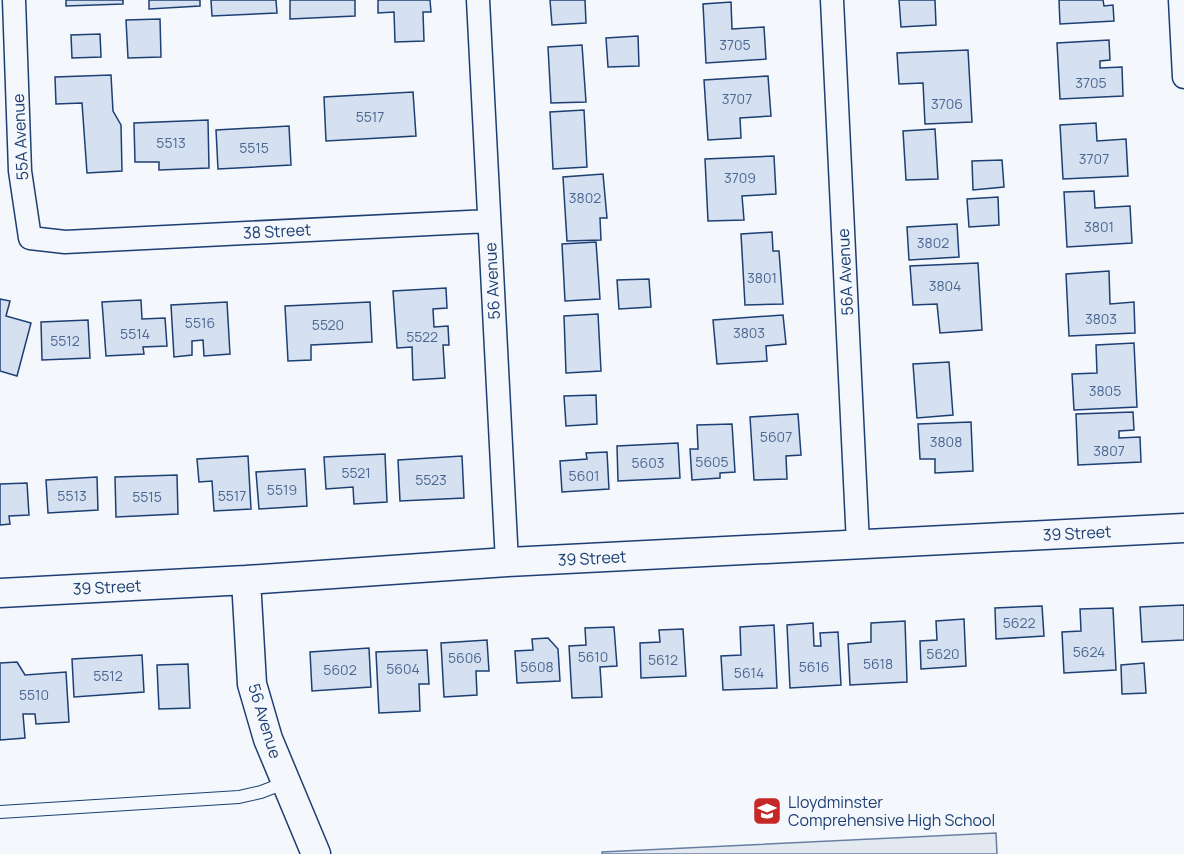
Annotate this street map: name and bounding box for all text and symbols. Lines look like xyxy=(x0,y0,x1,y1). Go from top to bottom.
house number: 3705 xyxy=(719,35,751,54)
house number: 3705 xyxy=(1075,73,1107,92)
house number: 3707 xyxy=(722,89,752,108)
street label: 55A Avenue xyxy=(7,93,33,181)
house number: 3706 xyxy=(931,94,963,113)
house number: 5517 xyxy=(356,107,384,126)
house number: 5513 xyxy=(156,133,186,152)
house number: 5515 xyxy=(239,138,269,157)
house number: 3707 xyxy=(1079,149,1109,168)
house number: 3709 xyxy=(724,168,756,187)
house number: 3802 xyxy=(569,188,601,207)
house number: 3801 xyxy=(1084,217,1114,236)
street label: 38 Street xyxy=(242,218,312,244)
street label: 56A Avenue xyxy=(832,228,858,316)
house number: 3802 xyxy=(917,233,949,252)
street label: 56 Avenue xyxy=(479,242,505,320)
house number: 3801 xyxy=(747,268,777,287)
house number: 3804 xyxy=(929,276,961,295)
house number: 3803 xyxy=(1085,309,1117,328)
house number: 5516 xyxy=(185,313,215,332)
house number: 5520 xyxy=(312,315,344,334)
house number: 3803 xyxy=(733,323,765,342)
house number: 5514 xyxy=(120,324,150,343)
house number: 5522 xyxy=(406,327,438,346)
house number: 5512 xyxy=(50,331,80,350)
house number: 3805 xyxy=(1089,381,1121,400)
house number: 5607 xyxy=(760,427,792,446)
house number: 3808 xyxy=(930,432,962,451)
house number: 3807 xyxy=(1093,441,1125,460)
house number: 5605 xyxy=(695,452,729,471)
house number: 5603 xyxy=(631,453,665,472)
house number: 5521 xyxy=(341,463,371,482)
house number: 5601 xyxy=(569,466,599,485)
house number: 5523 xyxy=(415,470,447,489)
house number: 5519 xyxy=(267,480,297,499)
house number: 5513 xyxy=(57,486,87,505)
house number: 5517 xyxy=(218,486,246,505)
house number: 5515 xyxy=(132,487,162,506)
street label: 39 Street xyxy=(1042,520,1112,546)
street label: 39 Street xyxy=(557,545,627,571)
street label: 39 Street xyxy=(72,574,142,600)
house number: 5622 xyxy=(1003,613,1035,632)
house number: 5624 xyxy=(1073,642,1105,661)
house number: 5620 xyxy=(926,644,960,663)
house number: 5610 xyxy=(578,647,608,666)
house number: 5606 xyxy=(448,648,482,667)
house number: 5612 xyxy=(648,650,678,669)
house number: 5618 xyxy=(863,654,893,673)
house number: 5608 xyxy=(520,657,554,676)
house number: 5616 xyxy=(799,657,829,676)
house number: 5604 xyxy=(386,659,420,678)
house number: 5602 xyxy=(323,660,357,679)
house number: 5614 xyxy=(734,663,764,682)
house number: 5512 xyxy=(93,666,123,685)
street label: 56 Avenue xyxy=(243,681,287,761)
house number: 5510 xyxy=(19,685,49,704)
place label: Lloydminster Comprehensive High School xyxy=(788,791,995,831)
school or university icon: Lloydminster Comprehensive High School xyxy=(751,795,783,827)

